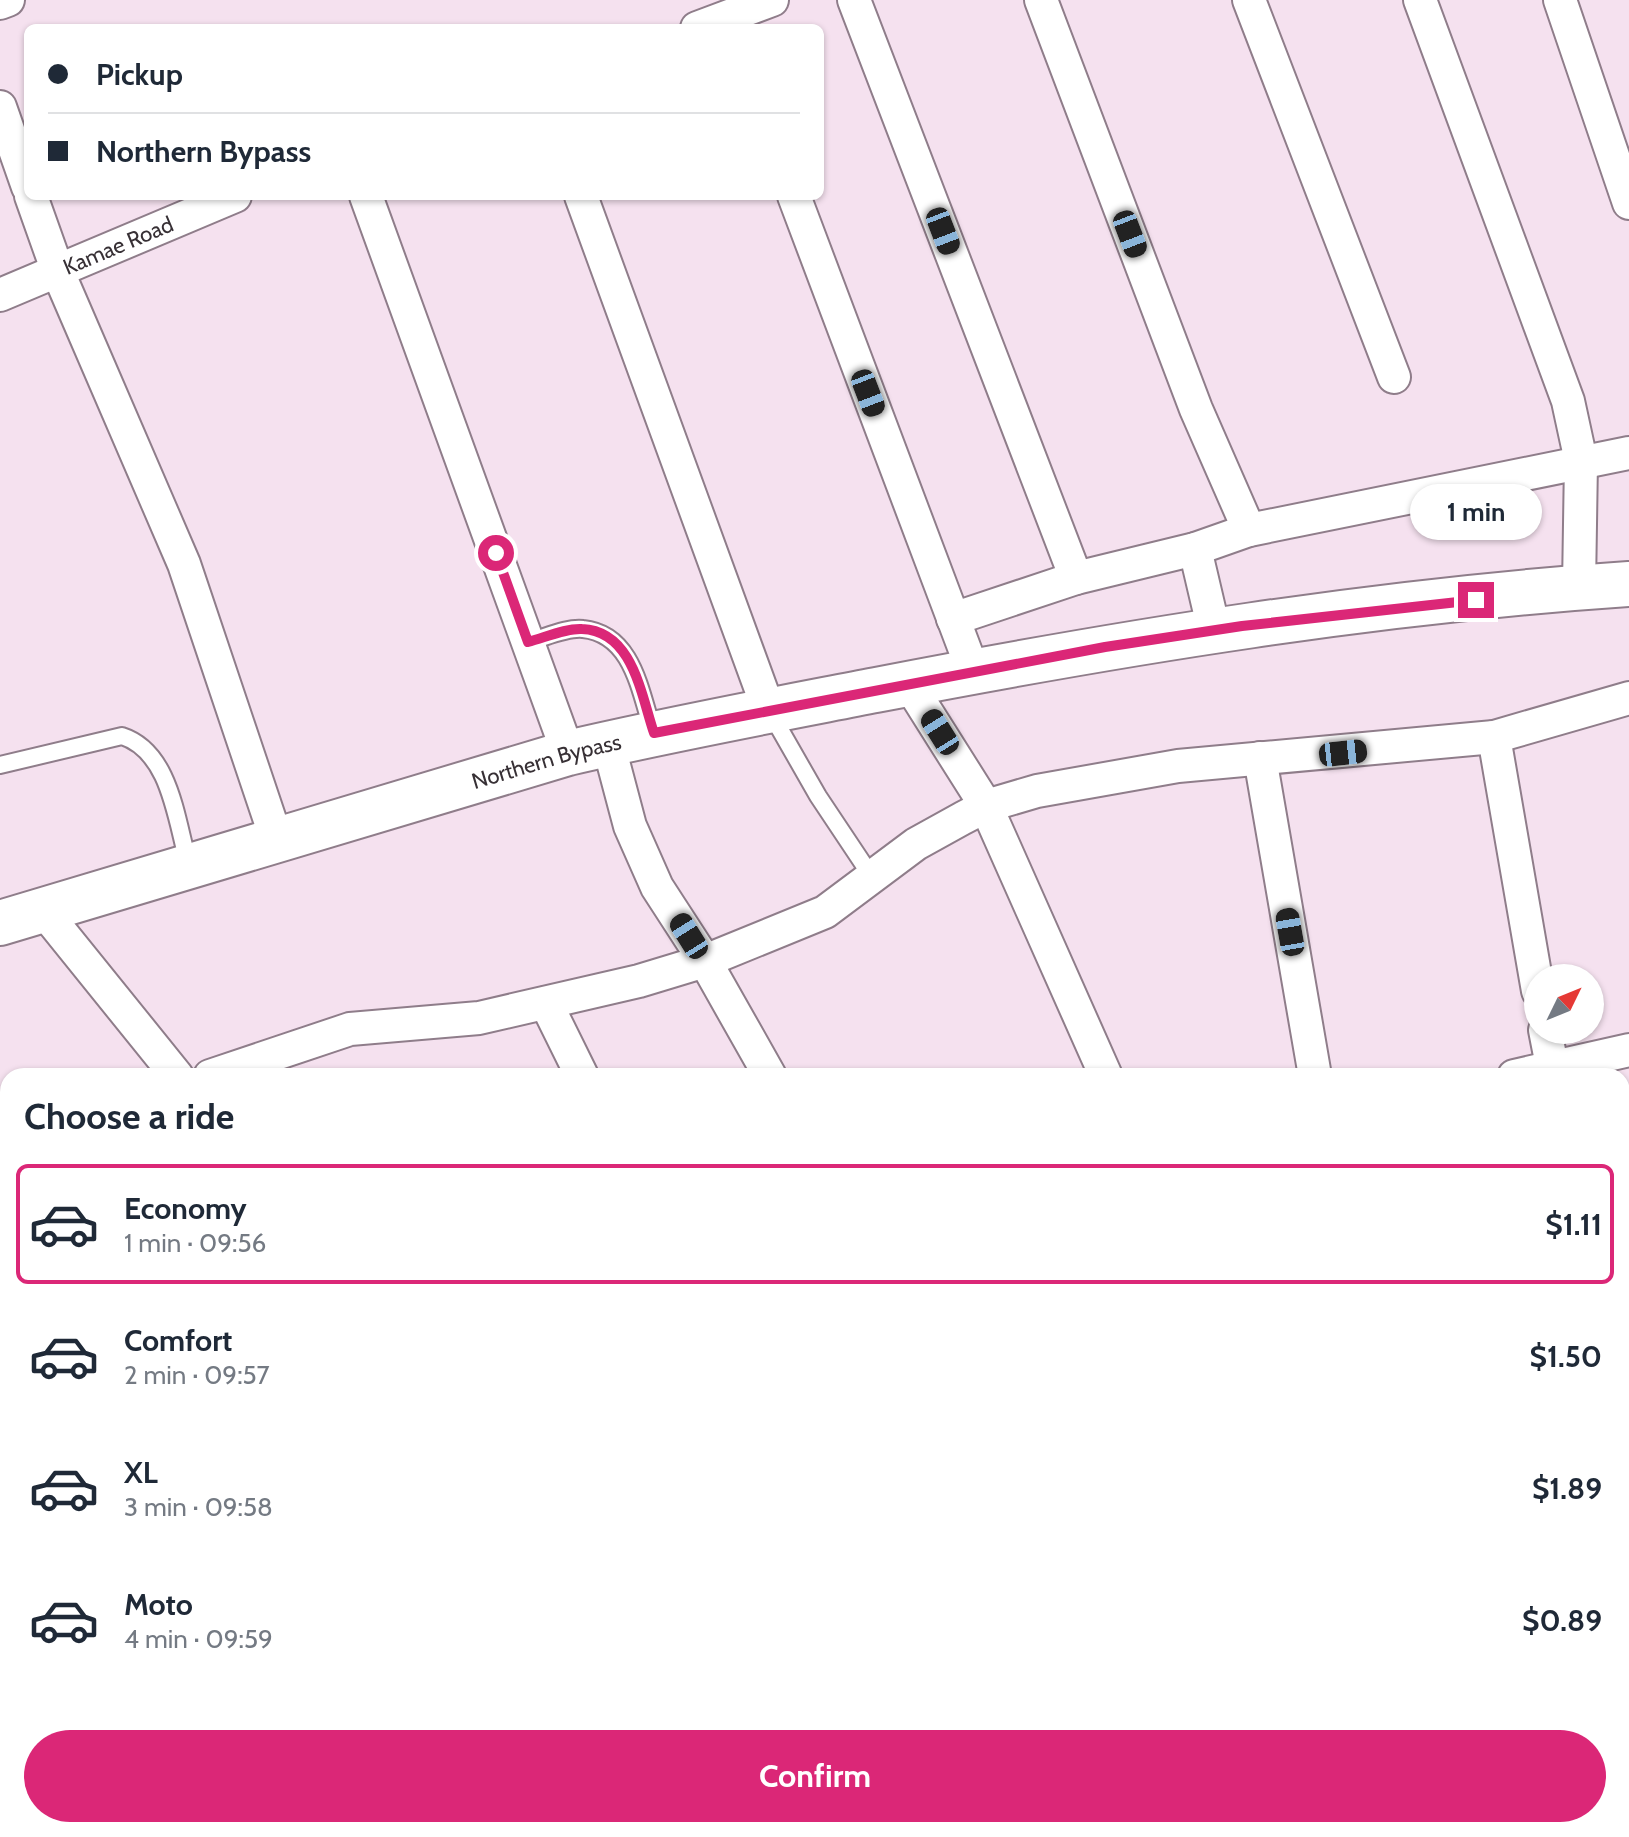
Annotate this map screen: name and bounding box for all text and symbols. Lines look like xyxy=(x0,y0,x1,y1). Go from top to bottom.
text: Pickup xyxy=(96,56,183,93)
text: Northern Bypass xyxy=(96,133,311,170)
car xyxy=(923,204,963,258)
car xyxy=(1110,207,1150,261)
street label: Kamae Road xyxy=(59,211,177,281)
car xyxy=(848,366,888,420)
callout: 1 min xyxy=(1410,484,1542,540)
text: 1 min xyxy=(1447,496,1505,528)
route start xyxy=(478,535,514,571)
route end xyxy=(1458,582,1494,618)
car xyxy=(917,705,963,759)
street label: Northern Bypass xyxy=(469,728,624,795)
car xyxy=(1318,739,1368,767)
car xyxy=(1274,906,1306,958)
car xyxy=(666,909,712,963)
north arrow xyxy=(1524,964,1604,1044)
map controls xyxy=(1524,964,1604,1044)
text: Choose a ride xyxy=(24,1094,234,1138)
icon: car xyxy=(28,1188,100,1260)
text: Economy xyxy=(124,1190,247,1227)
text: $1.11 xyxy=(1545,1206,1602,1243)
text: 1 min · 09:56 xyxy=(124,1227,266,1259)
icon: car xyxy=(28,1320,100,1392)
text: Comfort xyxy=(124,1322,232,1359)
text: $1.50 xyxy=(1530,1338,1602,1375)
text: 2 min · 09:57 xyxy=(124,1359,270,1391)
icon: car xyxy=(28,1452,100,1524)
text: XL xyxy=(124,1454,158,1491)
text: $1.89 xyxy=(1532,1470,1602,1507)
text: 3 min · 09:58 xyxy=(124,1491,273,1523)
icon: car xyxy=(28,1584,100,1656)
text: Moto xyxy=(124,1586,193,1623)
text: $0.89 xyxy=(1522,1602,1602,1639)
text: 4 min · 09:59 xyxy=(124,1623,273,1655)
button: Confirm xyxy=(24,1730,1606,1822)

